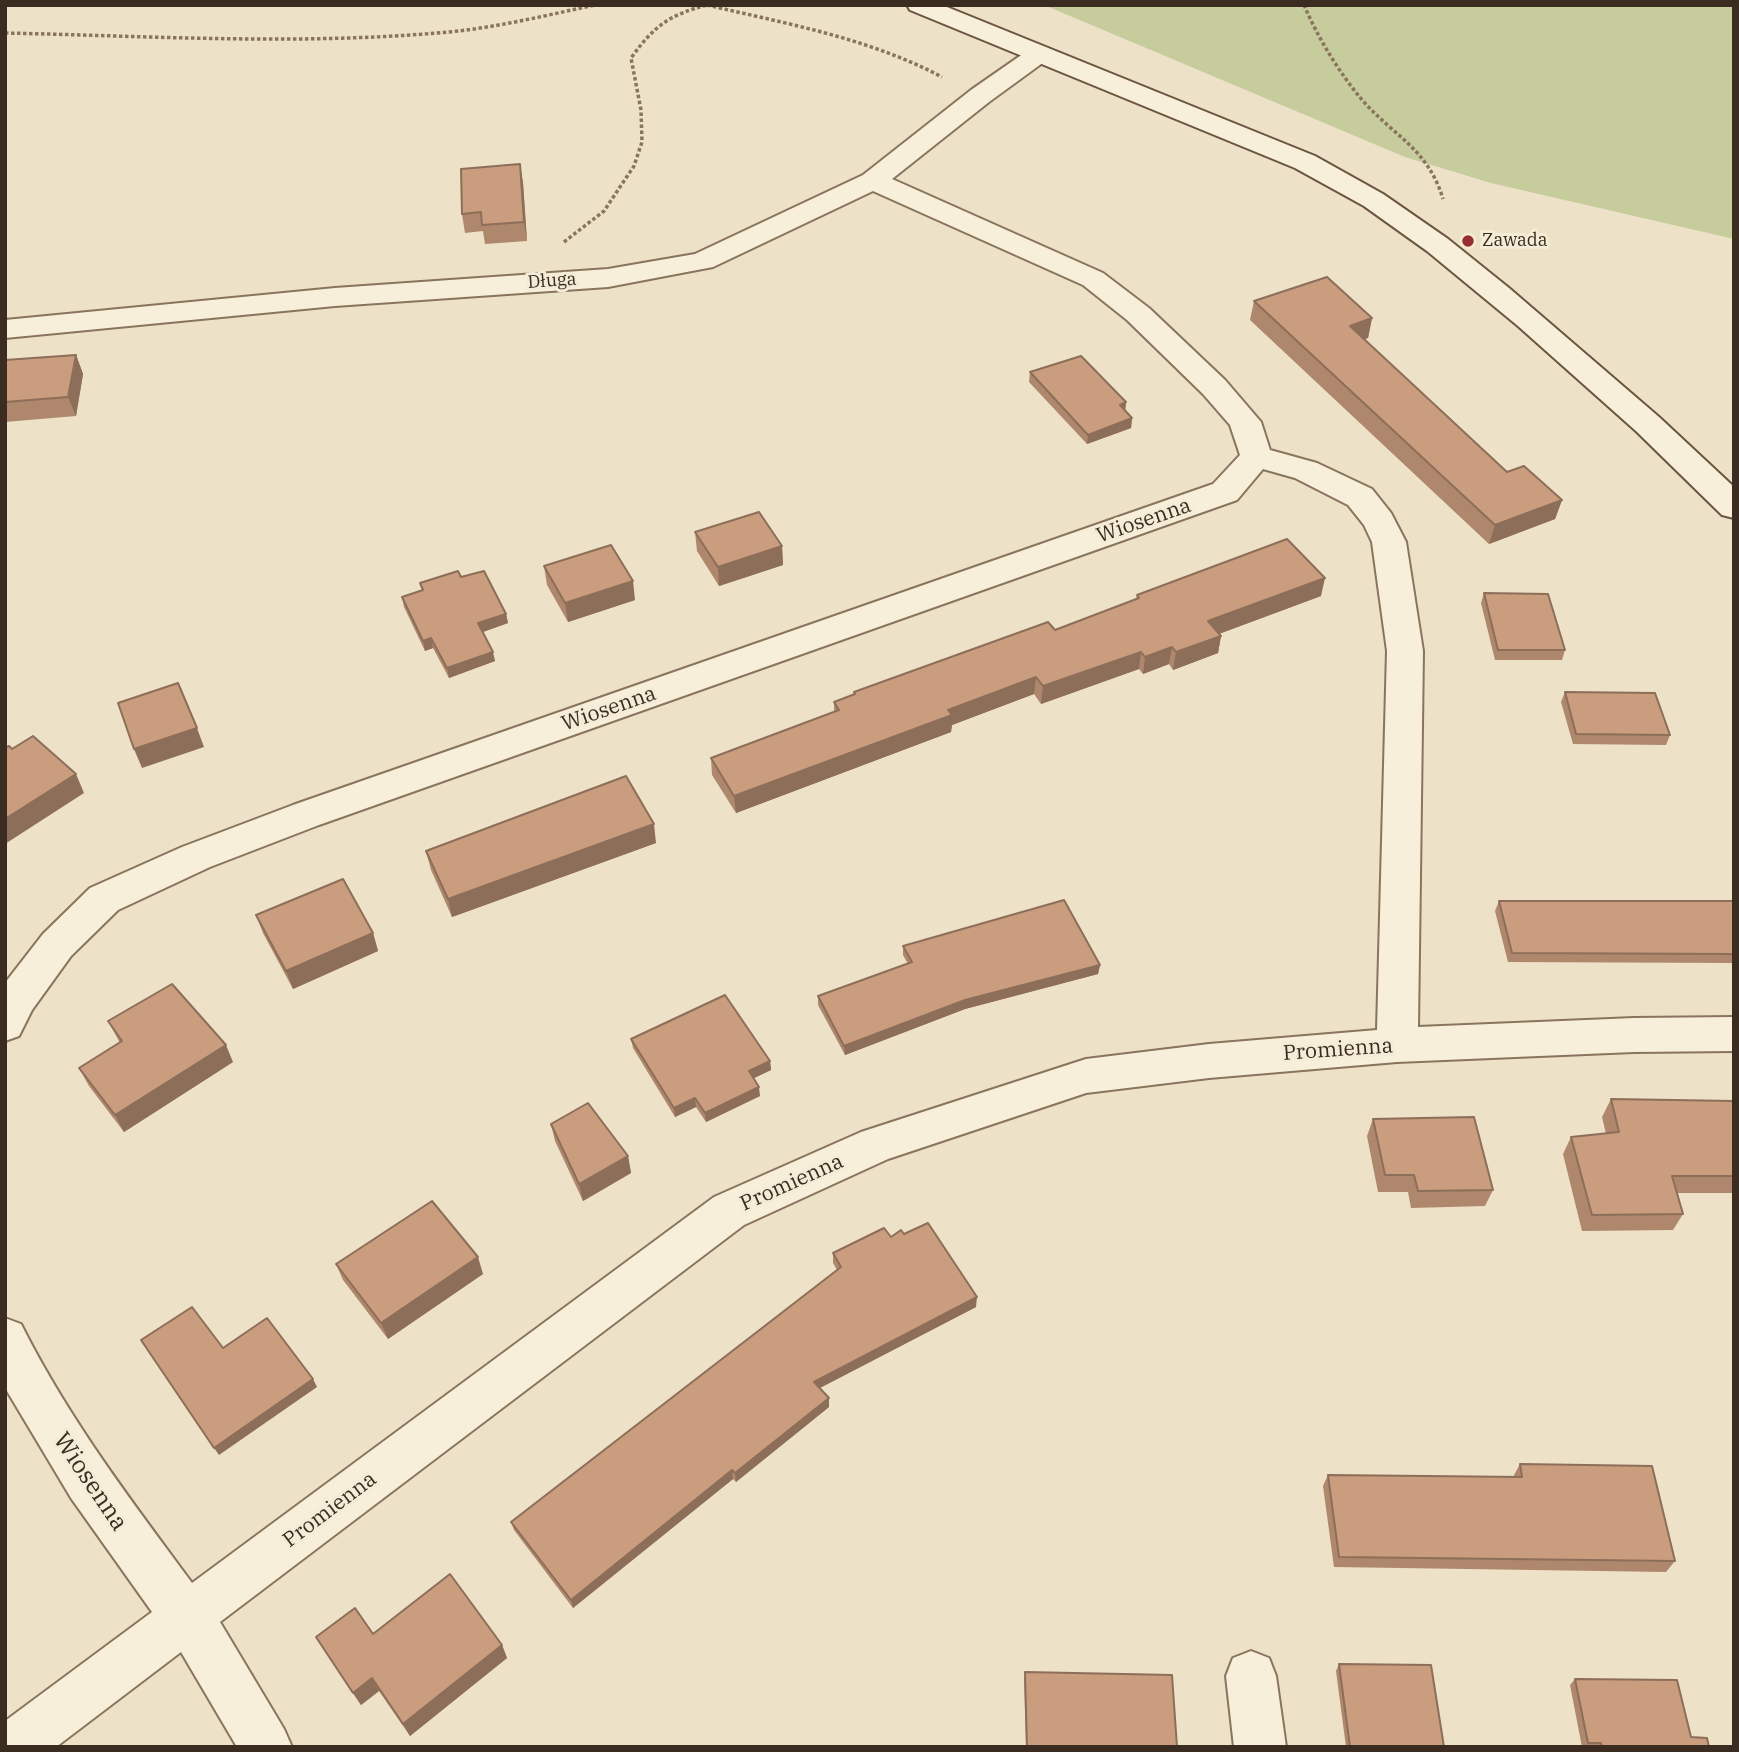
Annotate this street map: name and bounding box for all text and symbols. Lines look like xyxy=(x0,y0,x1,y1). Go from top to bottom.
place label: Zawada xyxy=(1482,230,1548,252)
marker: Zawada xyxy=(1460,233,1476,249)
street label: Długa xyxy=(527,269,577,293)
street label: Wiosenna xyxy=(1093,493,1195,549)
street label: Wiosenna xyxy=(558,681,660,737)
street label: Promienna xyxy=(1282,1034,1394,1066)
street label: Promienna xyxy=(737,1149,847,1217)
street label: Wiosenna xyxy=(47,1427,133,1537)
street label: Promienna xyxy=(278,1467,382,1553)

